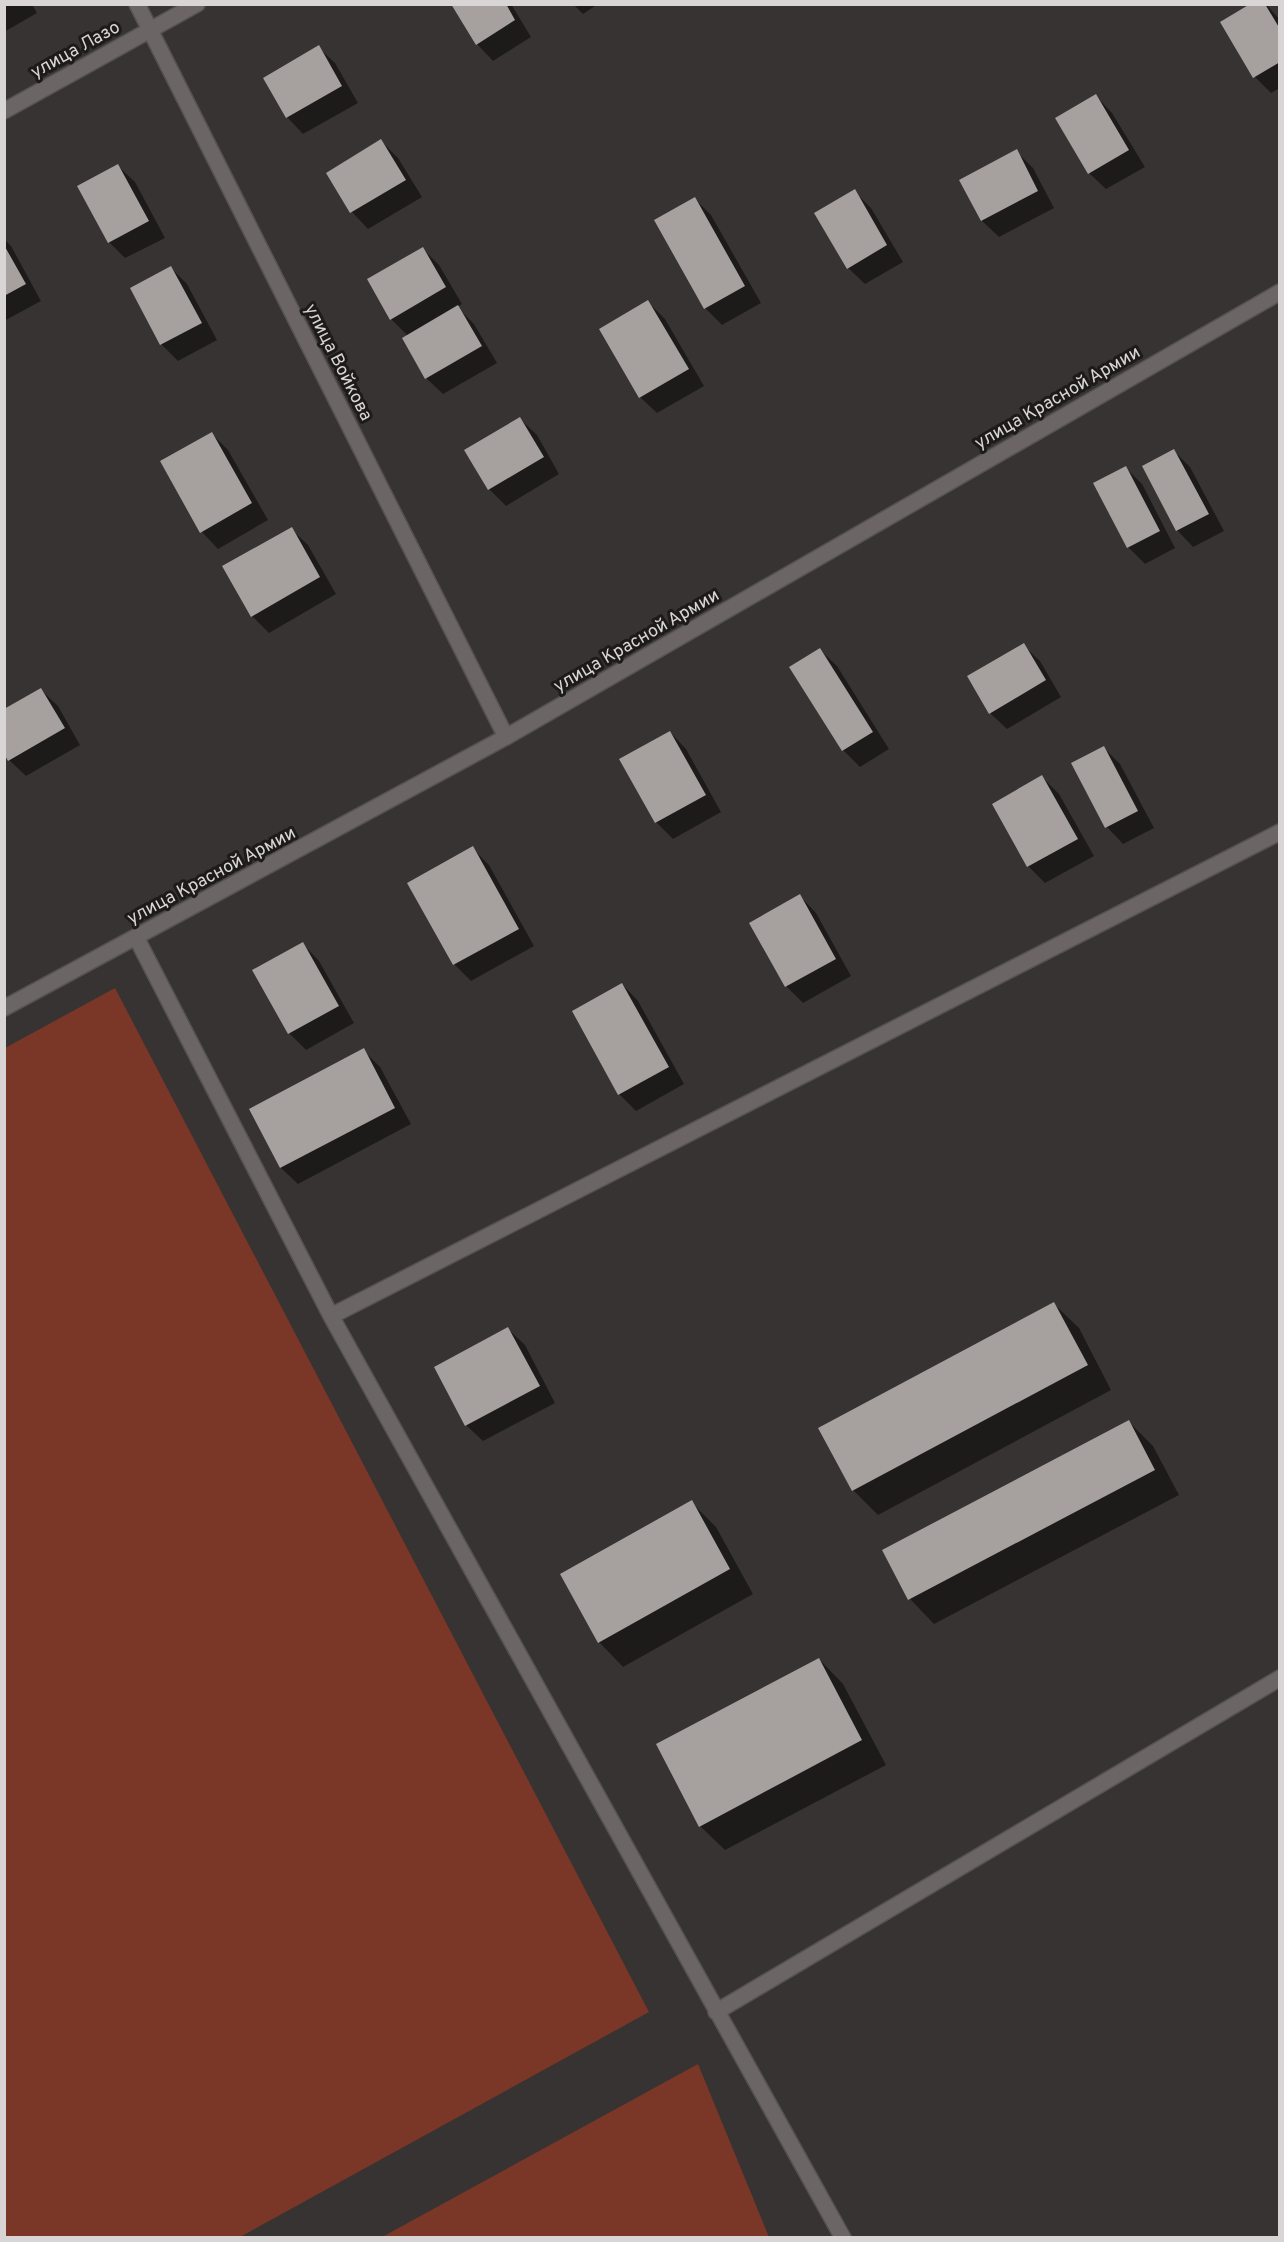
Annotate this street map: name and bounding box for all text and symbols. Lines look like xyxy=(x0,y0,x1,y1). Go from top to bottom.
street label: улица Лазо xyxy=(27,16,125,84)
street label: улица Войкова xyxy=(298,300,377,425)
street label: улица Красной Армии xyxy=(971,341,1145,455)
street label: улица Красной Армии xyxy=(550,584,724,698)
street label: улица Красной Армии xyxy=(123,822,300,931)

